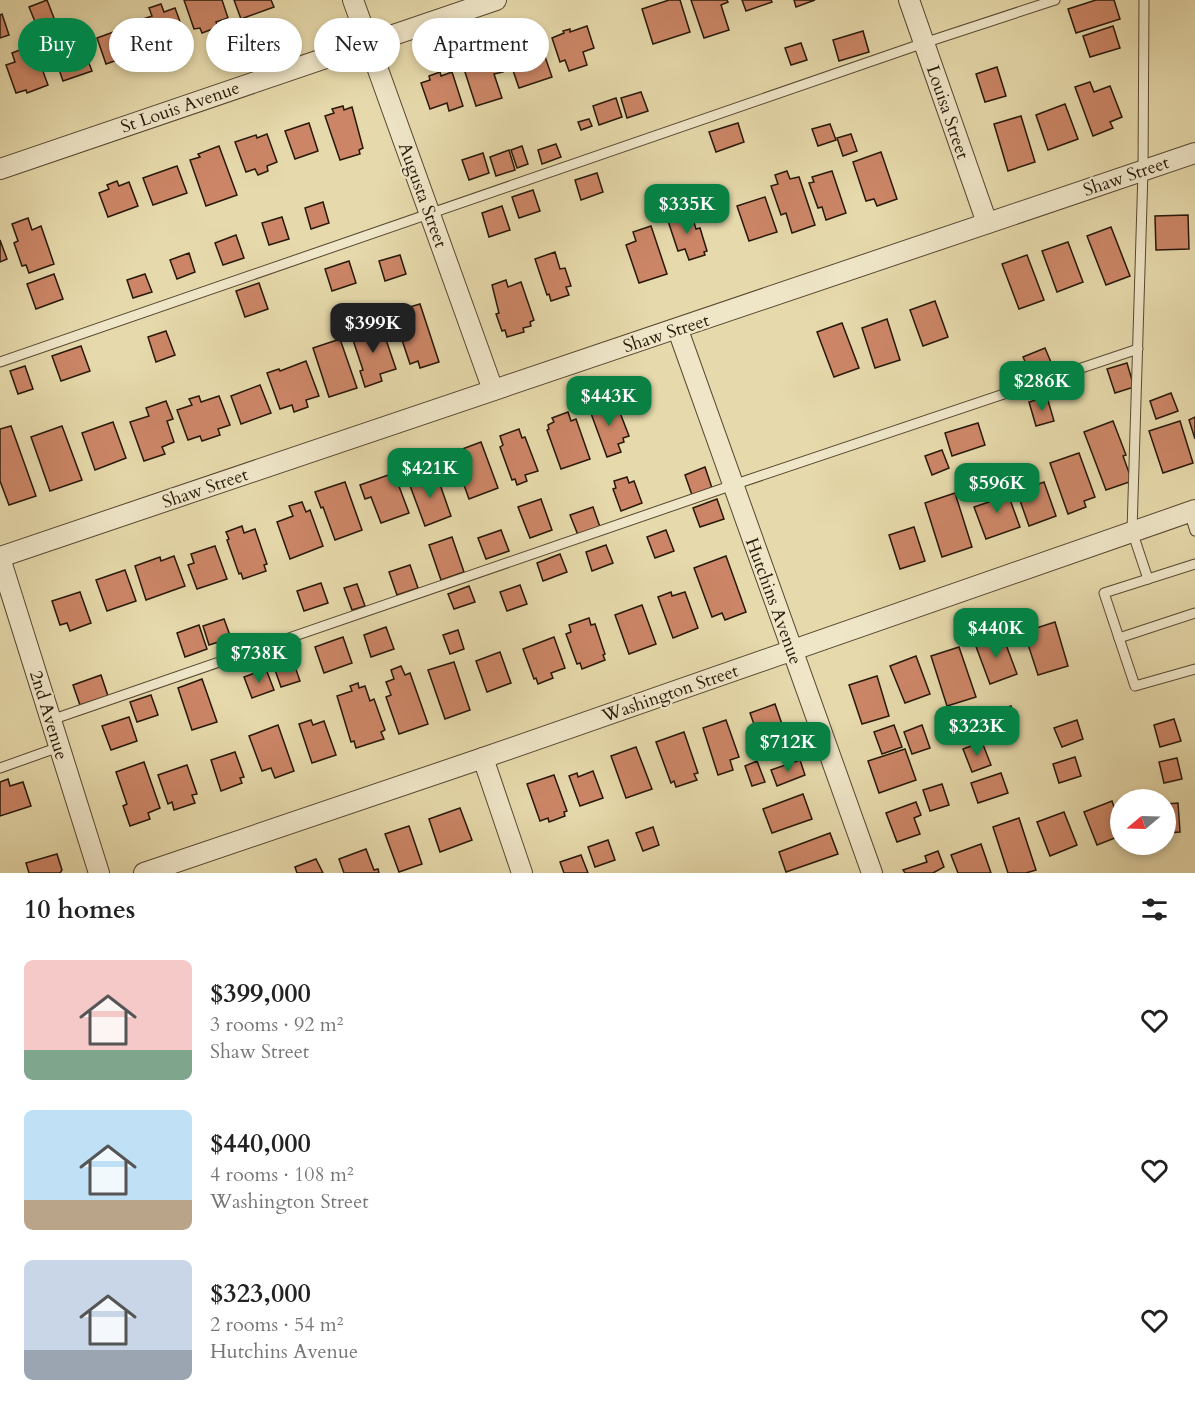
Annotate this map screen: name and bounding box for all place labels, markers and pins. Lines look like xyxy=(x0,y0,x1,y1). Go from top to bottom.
pin: $335K xyxy=(645,184,729,235)
pin: $399K xyxy=(331,303,415,354)
pin: $286K xyxy=(1000,361,1084,412)
pin: $443K xyxy=(567,376,651,427)
pin: $421K xyxy=(388,448,472,499)
pin: $596K xyxy=(955,463,1039,514)
pin: $440K xyxy=(954,608,1038,659)
pin: $738K xyxy=(217,633,301,684)
pin: $323K xyxy=(935,706,1019,757)
pin: $712K xyxy=(746,722,830,773)

